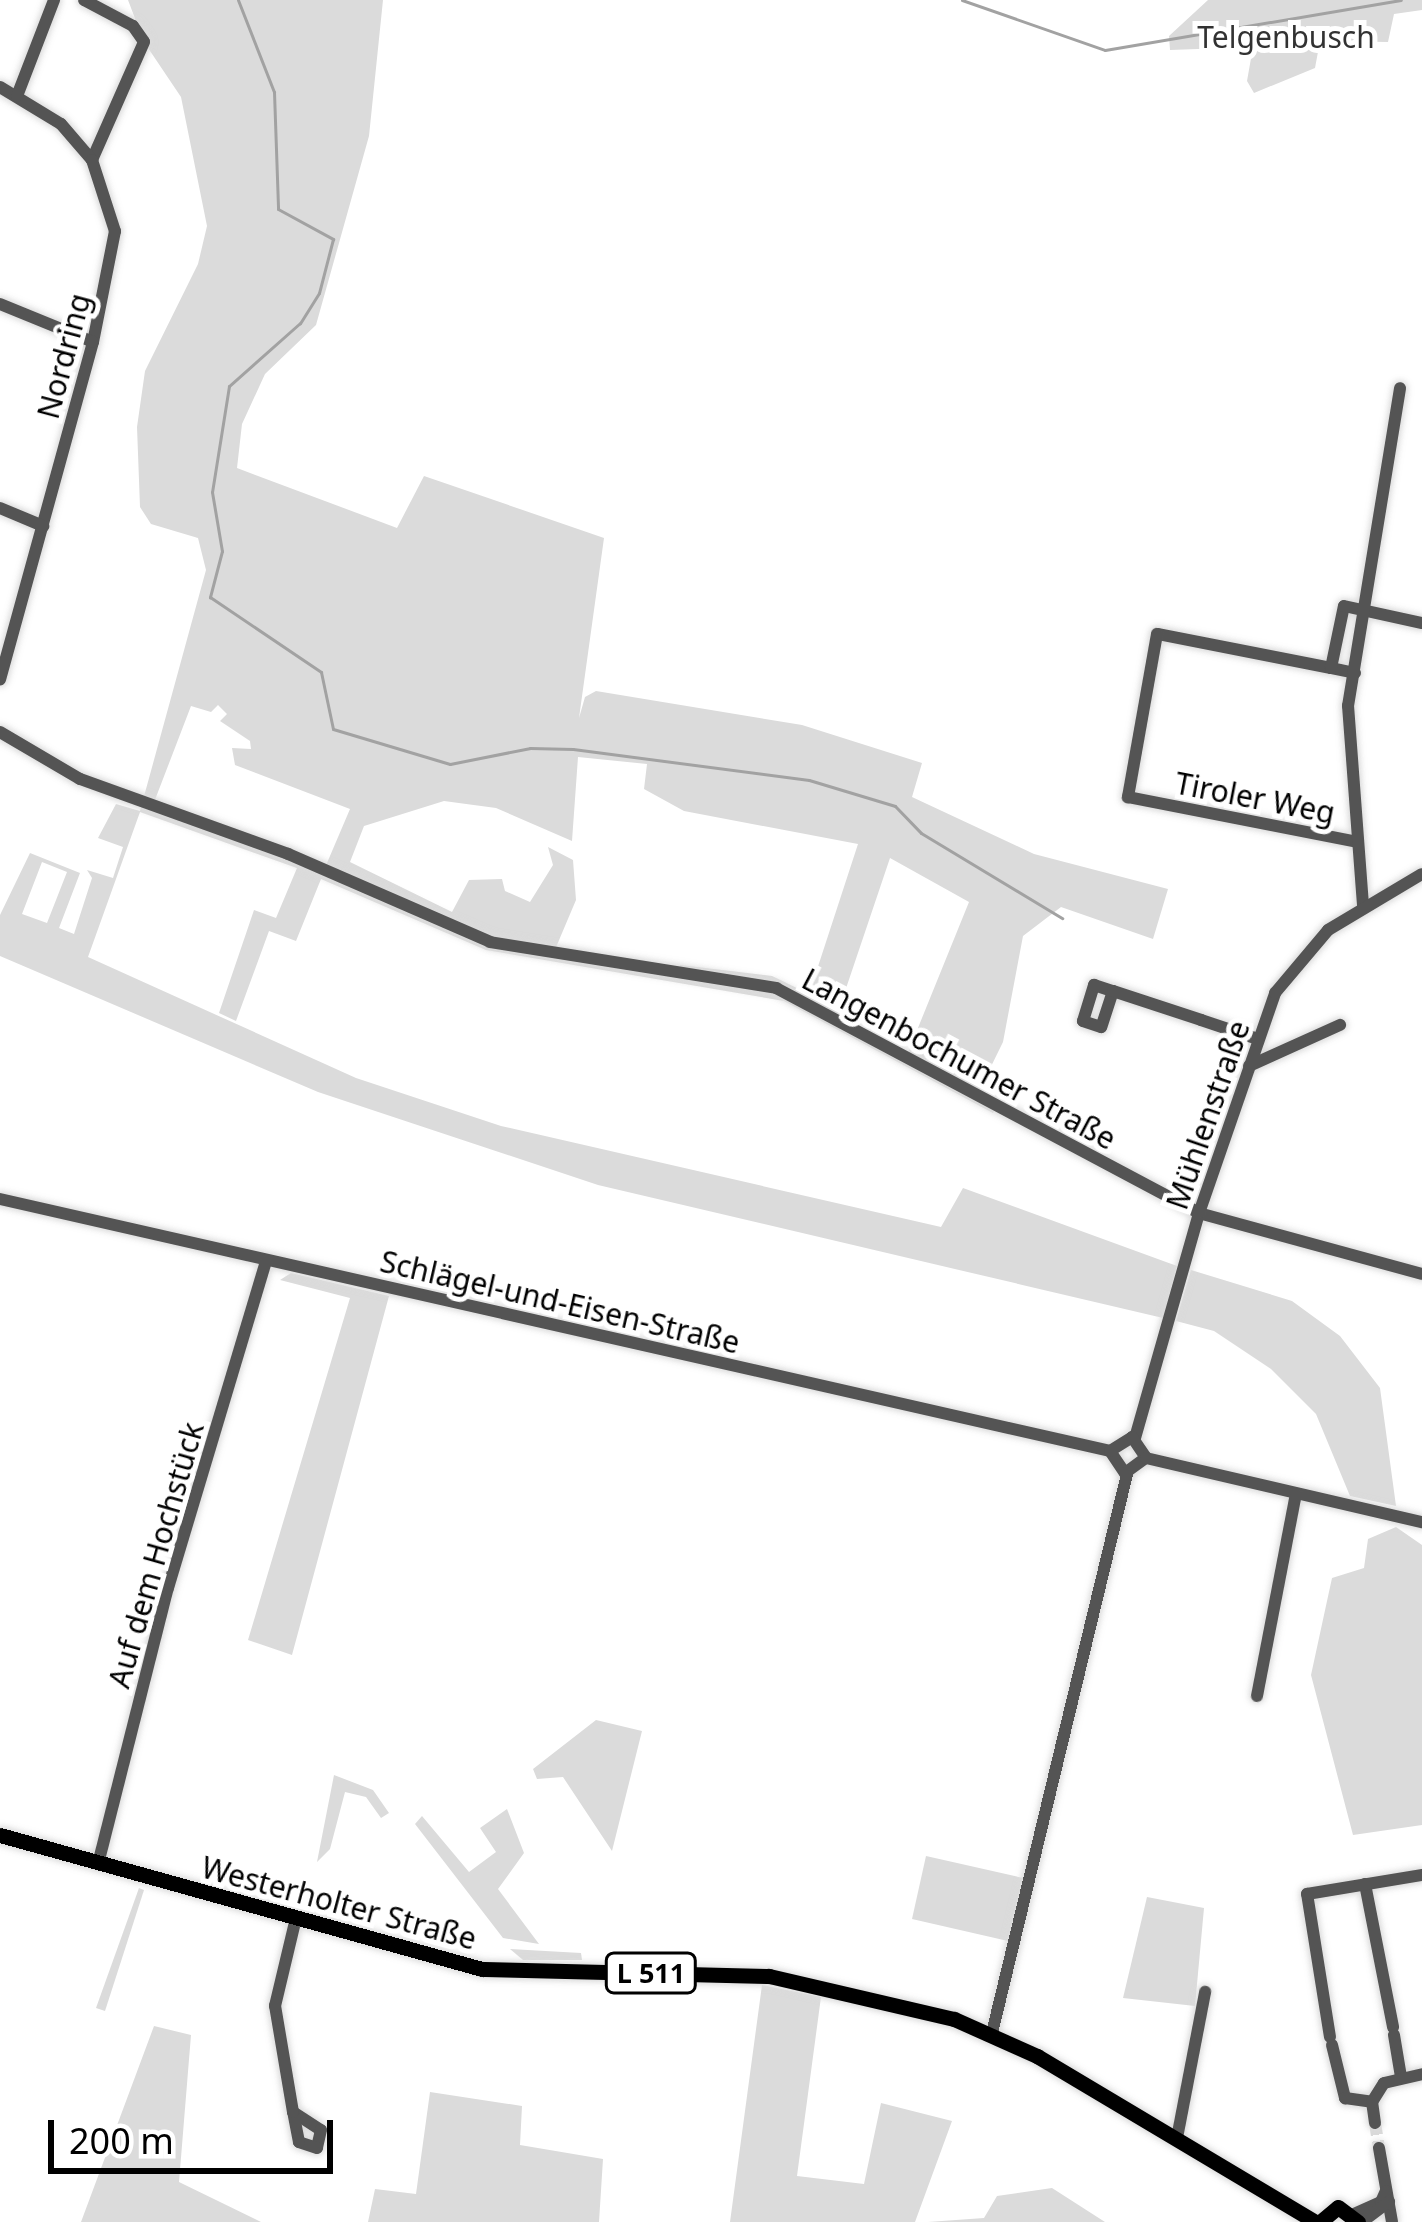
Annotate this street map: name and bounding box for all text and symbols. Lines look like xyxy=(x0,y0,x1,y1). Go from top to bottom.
park label: Telgenbusch xyxy=(1197,19,1375,55)
street label: Nordring xyxy=(30,289,98,423)
street label: Tiroler Weg xyxy=(1172,765,1338,831)
street label: Langenbochumer Straße xyxy=(796,961,1122,1157)
street label: Mühlenstraße xyxy=(1159,1016,1257,1214)
street label: Schlägel-und-Eisen-Straße xyxy=(377,1243,743,1361)
street label: Auf dem Hochstück xyxy=(101,1418,211,1692)
street label: Westerholter Straße xyxy=(198,1849,480,1957)
road number: L 511 xyxy=(603,1952,699,1994)
scale bar xyxy=(54,2096,339,2170)
text: 200 m xyxy=(69,2116,174,2165)

